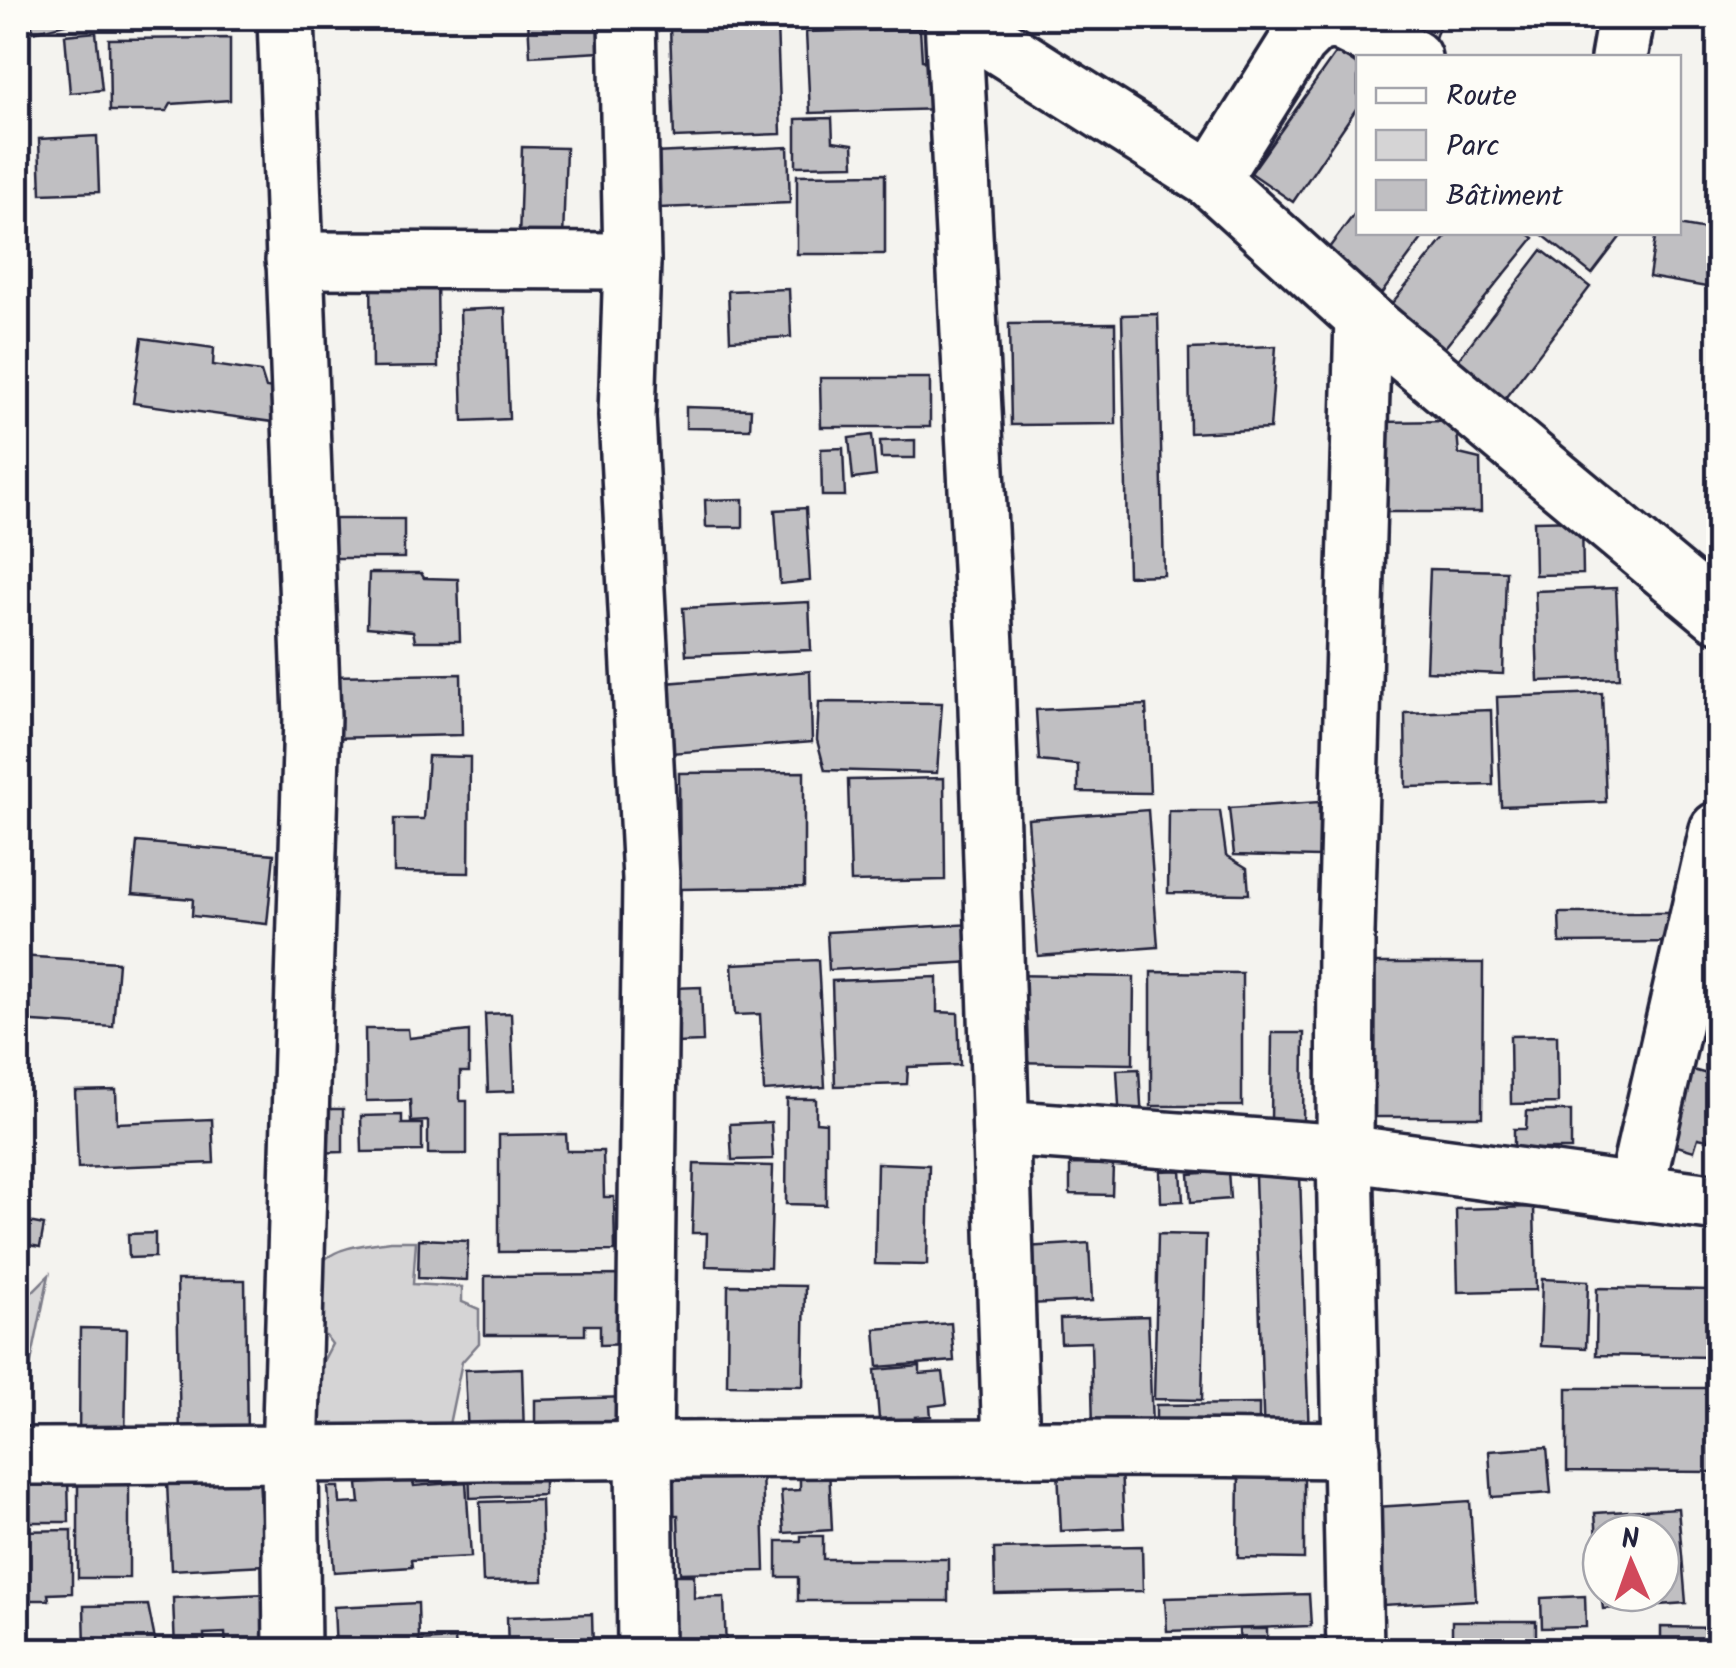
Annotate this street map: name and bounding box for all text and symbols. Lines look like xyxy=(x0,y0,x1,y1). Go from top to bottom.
legend xyxy=(1356,55,1681,235)
text: Route xyxy=(1446,73,1517,121)
text: Parc xyxy=(1446,123,1500,171)
text: Bâtiment xyxy=(1446,173,1563,221)
north arrow xyxy=(1581,1513,1681,1613)
text: N xyxy=(1621,1518,1640,1563)

